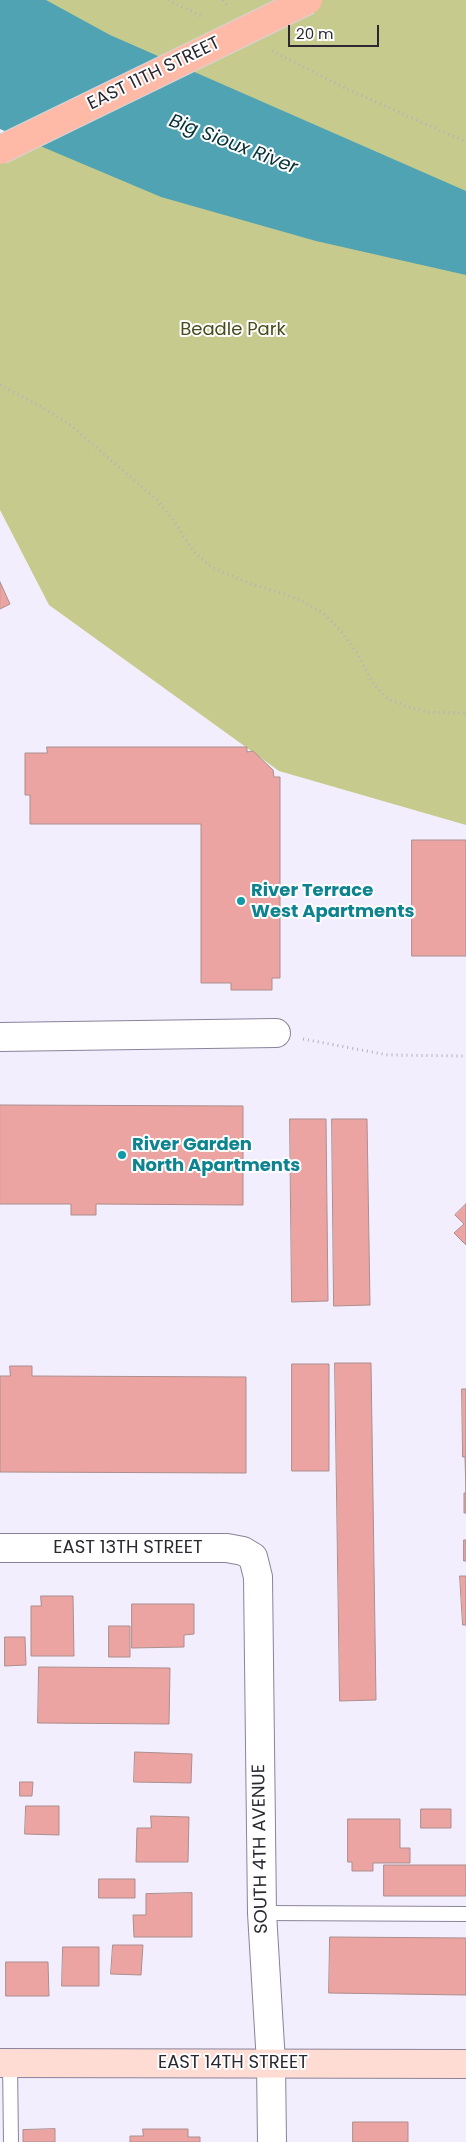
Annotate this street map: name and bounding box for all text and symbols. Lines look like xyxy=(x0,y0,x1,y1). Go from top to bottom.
scale bar xyxy=(291,15,382,47)
text: 20 m xyxy=(296,23,334,44)
street label: EAST 11TH STREET xyxy=(84,33,224,115)
water label: Big Sioux River xyxy=(166,110,300,180)
park label: Beadle Park xyxy=(180,319,286,341)
place label: River Terrace West Apartments xyxy=(251,880,415,922)
marker: River Terrace West Apartments xyxy=(235,895,247,907)
place label: River Garden North Apartments xyxy=(132,1134,300,1176)
marker: River Garden North Apartments xyxy=(116,1149,128,1161)
street label: EAST 13TH STREET xyxy=(53,1537,203,1559)
street label: SOUTH 4TH AVENUE xyxy=(249,1764,273,1934)
street label: EAST 14TH STREET xyxy=(158,2052,308,2074)

